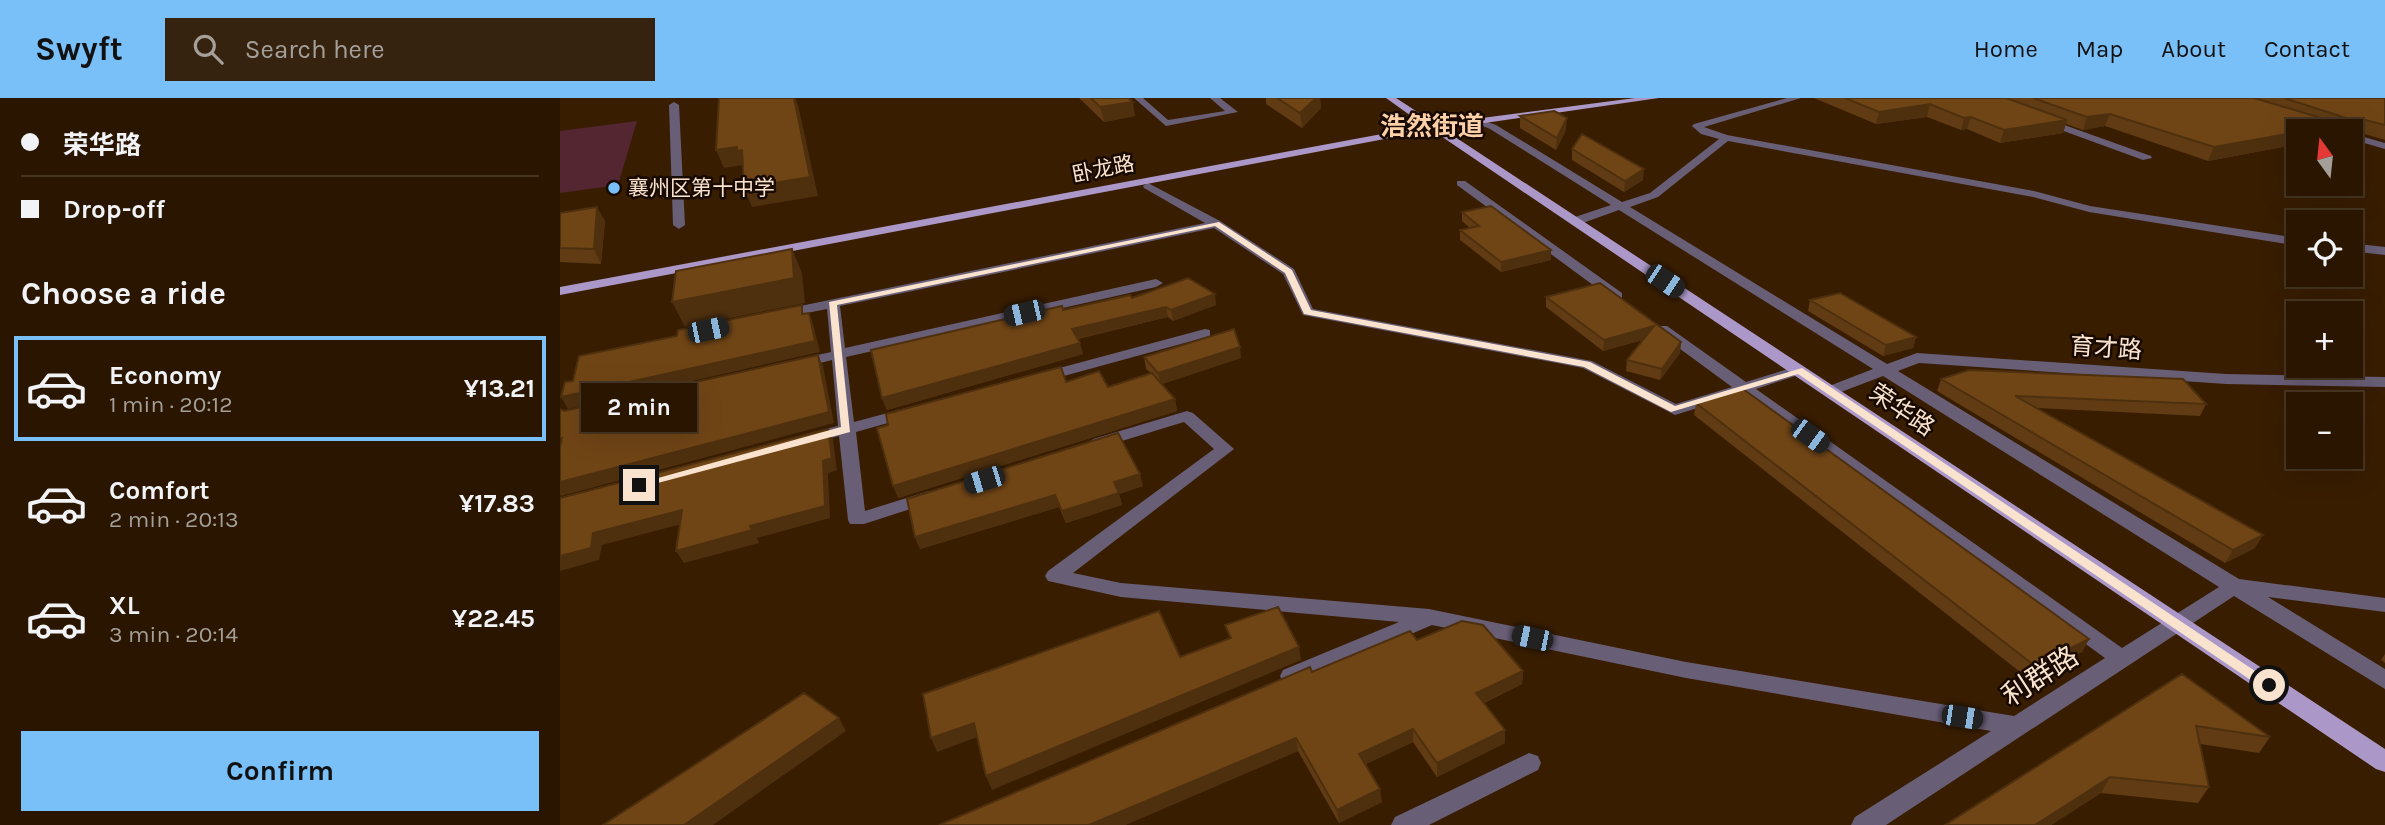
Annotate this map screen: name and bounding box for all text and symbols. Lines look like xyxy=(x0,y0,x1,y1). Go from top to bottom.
search box xyxy=(165,18,655,81)
text: Swyft xyxy=(35,30,123,68)
icon: search xyxy=(189,30,227,68)
text: Search here xyxy=(245,34,385,65)
text: Home xyxy=(1974,35,2038,63)
text: Map xyxy=(2076,35,2123,63)
text: About xyxy=(2161,35,2226,63)
text: Contact xyxy=(2264,35,2350,63)
district label: 浩然街道 xyxy=(1380,111,1484,142)
north arrow xyxy=(2286,119,2362,196)
map controls xyxy=(2286,119,2363,469)
text: 荣华路 xyxy=(63,130,141,161)
street label: 卧龙路 xyxy=(1070,151,1136,187)
place label: 襄州区第十中学 xyxy=(628,176,775,200)
marker: 襄州区第十中学 xyxy=(606,180,622,196)
text: Drop-off xyxy=(63,194,165,225)
button: locate xyxy=(2286,210,2363,287)
car xyxy=(1642,261,1689,301)
text: Choose a ride xyxy=(21,275,226,312)
car xyxy=(1002,298,1047,328)
button: + xyxy=(2286,301,2363,378)
car xyxy=(686,315,731,345)
street label: 育才路 xyxy=(2069,332,2143,364)
icon: car xyxy=(25,357,88,420)
text: Economy xyxy=(109,360,221,391)
text: ¥13.21 xyxy=(464,373,535,404)
street label: 荣华路 xyxy=(1864,378,1940,442)
callout: 2 min xyxy=(581,384,697,432)
text: 1 min · 20:12 xyxy=(109,391,233,418)
button: − xyxy=(2286,392,2363,469)
text: 2 min xyxy=(607,394,671,421)
car xyxy=(1787,415,1834,457)
car xyxy=(961,464,1008,496)
route end xyxy=(623,469,655,501)
icon: car xyxy=(25,472,88,535)
text: Comfort xyxy=(109,475,210,506)
text: ¥17.83 xyxy=(459,488,535,519)
text: 2 min · 20:13 xyxy=(109,506,239,533)
icon: car xyxy=(25,587,88,650)
text: XL xyxy=(109,590,140,621)
text: ¥22.45 xyxy=(452,603,535,634)
text: 3 min · 20:14 xyxy=(109,621,238,648)
car xyxy=(1510,623,1555,653)
street label: 利群路 xyxy=(1996,639,2084,713)
route start xyxy=(2253,669,2285,701)
car xyxy=(1940,703,1985,731)
button: Confirm xyxy=(21,731,539,811)

